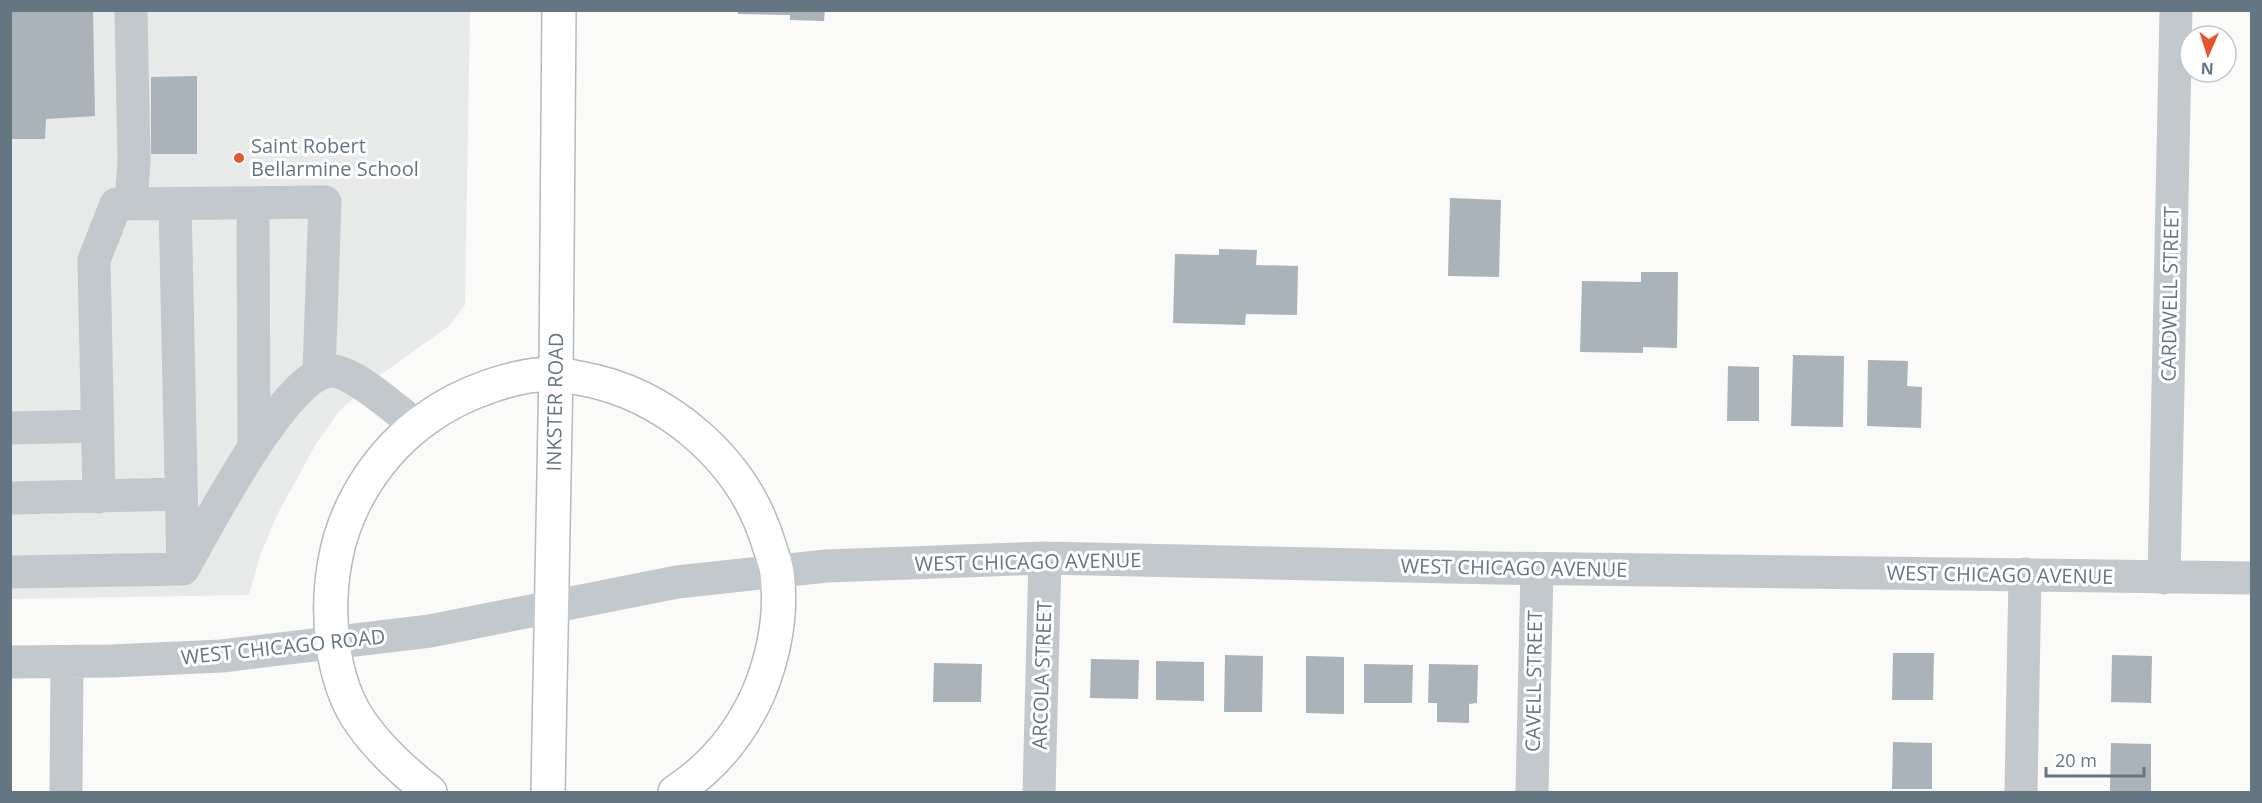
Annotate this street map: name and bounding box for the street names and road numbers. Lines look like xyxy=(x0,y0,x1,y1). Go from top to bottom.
street label: CARDWELL STREET xyxy=(2154,206,2185,382)
street label: INKSTER ROAD xyxy=(540,332,569,472)
street label: WEST CHICAGO AVENUE xyxy=(914,546,1142,577)
street label: WEST CHICAGO AVENUE xyxy=(1400,552,1628,583)
street label: WEST CHICAGO AVENUE xyxy=(1886,559,2114,590)
street label: ARCOLA STREET xyxy=(1025,600,1058,750)
street label: CAVELL STREET xyxy=(1519,610,1548,752)
street label: WEST CHICAGO ROAD xyxy=(179,622,386,671)

